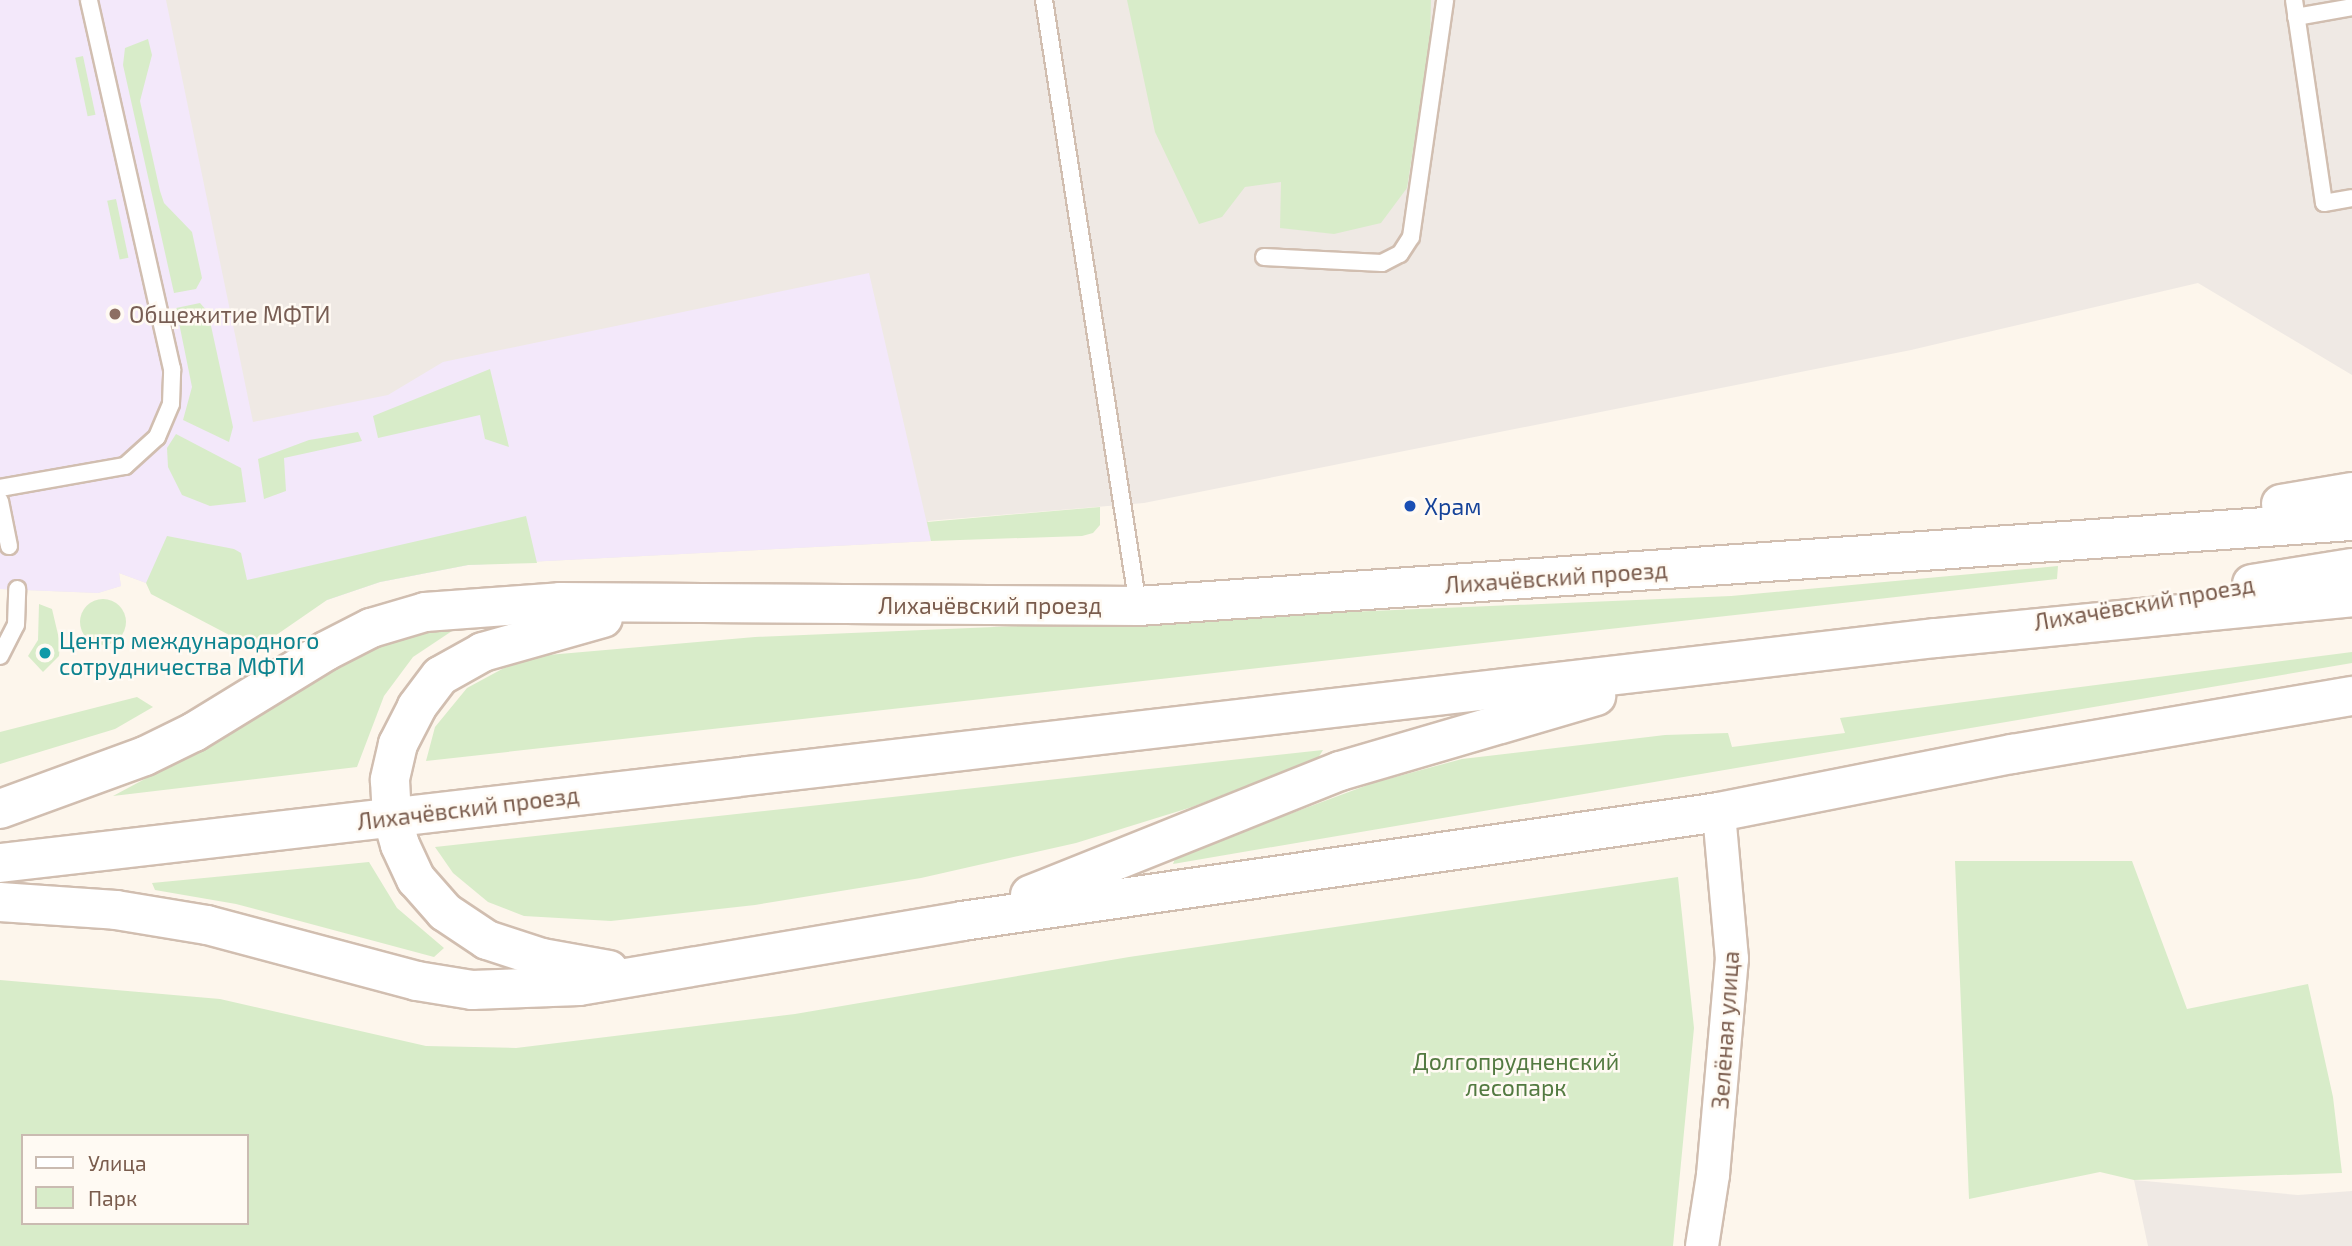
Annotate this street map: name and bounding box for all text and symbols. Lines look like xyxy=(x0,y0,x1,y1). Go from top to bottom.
place label: Общежитие МФТИ xyxy=(129,300,330,328)
marker: Общежитие МФТИ xyxy=(107,306,123,322)
place label: Храм xyxy=(1424,492,1481,520)
marker: Храм xyxy=(1402,498,1418,514)
street label: Лихачёвский проезд xyxy=(1444,555,1668,599)
street label: Лихачёвский проезд xyxy=(2032,570,2256,636)
street label: Лихачёвский проезд xyxy=(878,591,1102,619)
place label: Центр международного сотрудничества МФТИ xyxy=(59,626,319,680)
marker: Центр международного сотрудничества МФТИ xyxy=(37,645,53,661)
street label: Лихачёвский проезд xyxy=(355,781,581,835)
street label: Зелёная улица xyxy=(1706,950,1744,1110)
park label: Долгопрудненский лесопарк xyxy=(1413,1047,1619,1101)
legend xyxy=(21,1134,248,1225)
text: Улица xyxy=(88,1150,147,1175)
text: Парк xyxy=(88,1185,137,1210)

